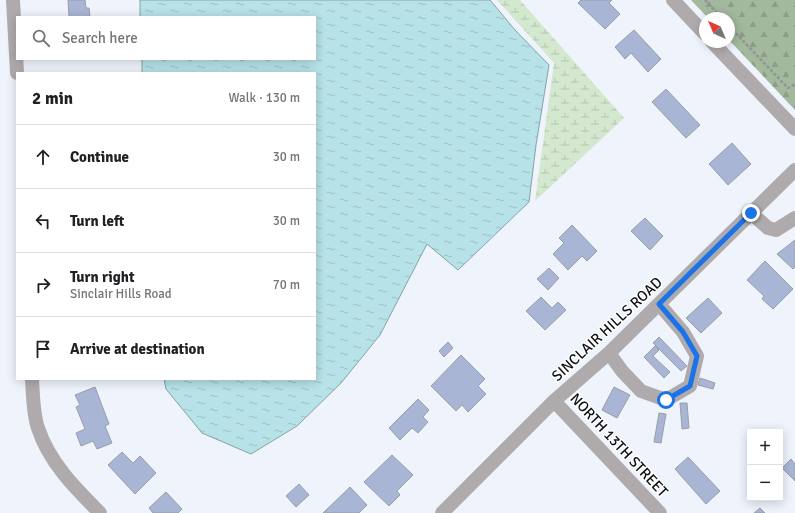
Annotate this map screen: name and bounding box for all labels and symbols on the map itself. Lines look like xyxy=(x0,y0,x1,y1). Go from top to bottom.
north arrow xyxy=(699,12,735,48)
route end xyxy=(742,204,760,222)
street label: SINCLAIR HILLS ROAD xyxy=(548,273,666,385)
street label: NORTH 13TH STREET xyxy=(566,389,672,501)
route start xyxy=(657,391,675,409)

